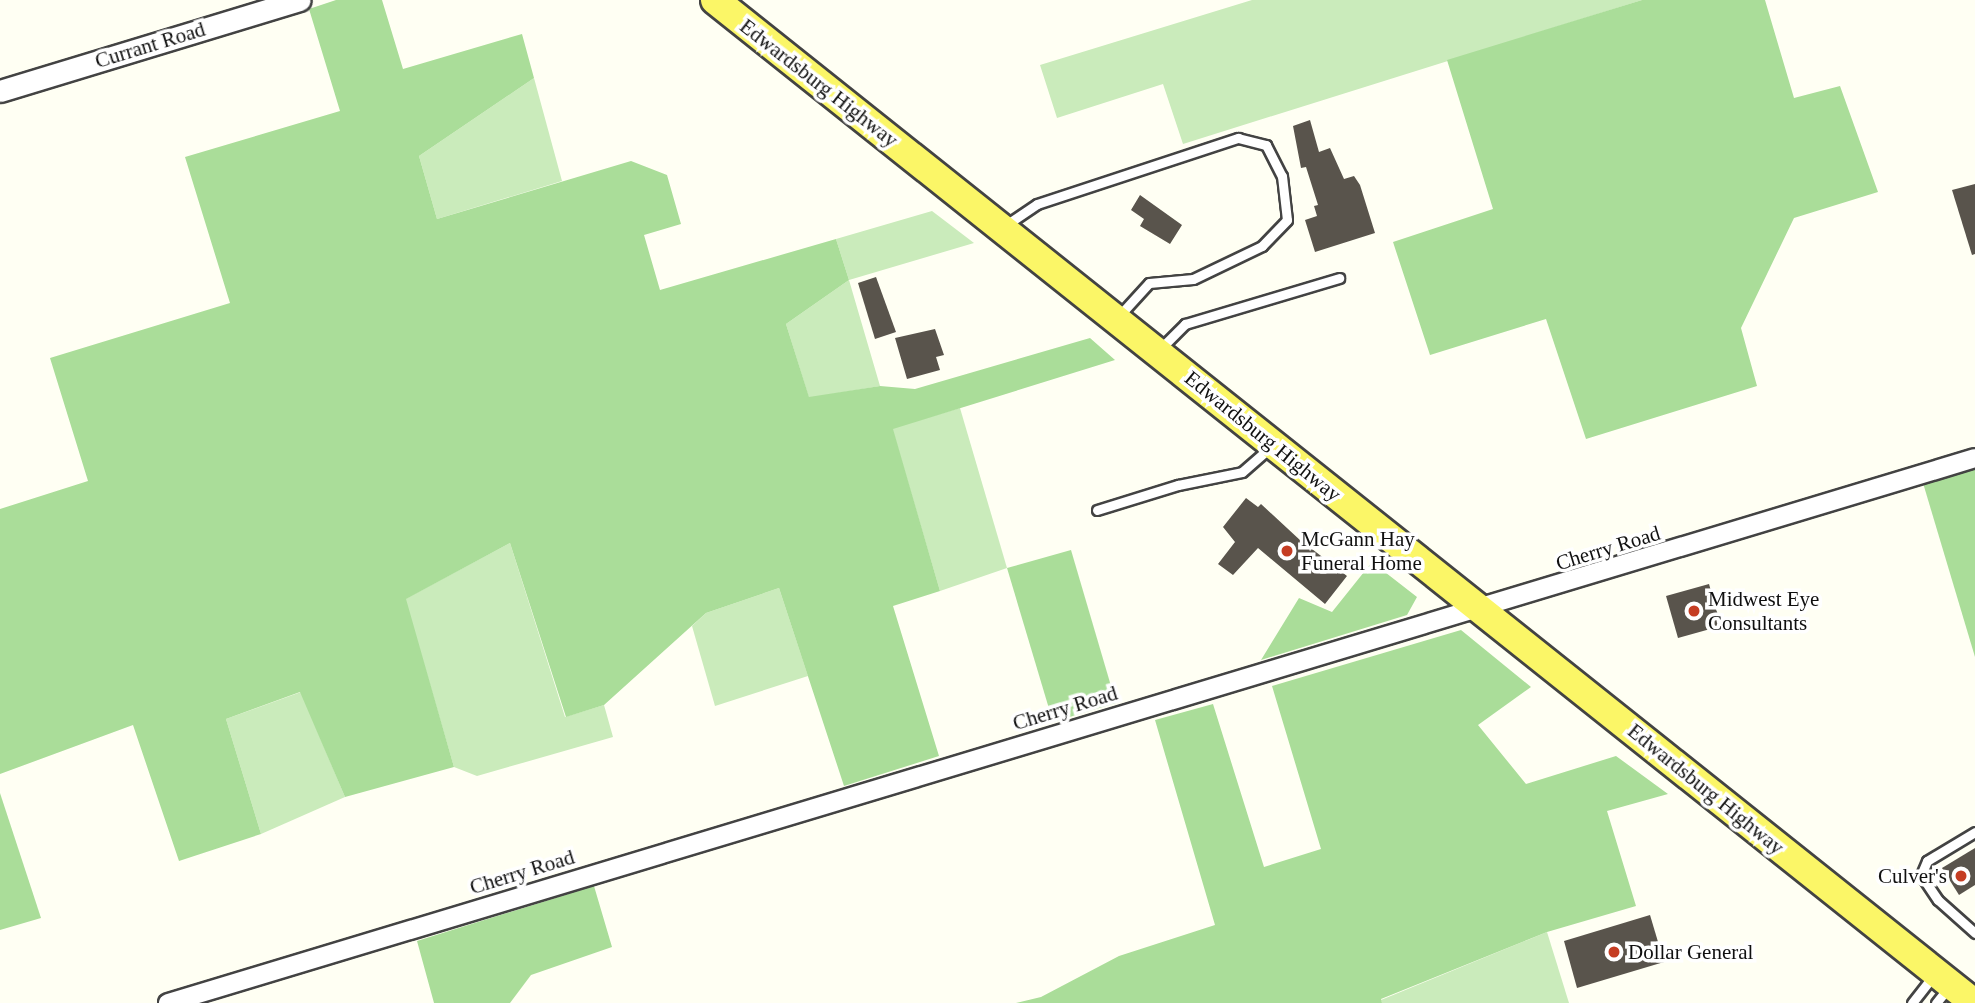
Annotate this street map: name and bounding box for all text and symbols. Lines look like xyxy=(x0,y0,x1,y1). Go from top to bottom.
street label: Edwardsburg Highway xyxy=(735,13,903,153)
street label: Currant Road xyxy=(92,16,208,74)
street label: Edwardsburg Highway xyxy=(1180,365,1346,507)
street label: Cherry Road xyxy=(1553,520,1663,576)
place label: McGann Hay Funeral Home xyxy=(1301,526,1422,576)
marker: McGann Hay Funeral Home xyxy=(1279,543,1295,559)
place label: Midwest Eye Consultants xyxy=(1708,586,1819,636)
marker: Midwest Eye Consultants xyxy=(1686,603,1702,619)
street label: Cherry Road xyxy=(1010,680,1120,736)
street label: Edwardsburg Highway xyxy=(1623,718,1789,860)
street label: Cherry Road xyxy=(467,844,577,900)
place label: Culver's xyxy=(1878,863,1947,889)
marker: Culver's xyxy=(1953,868,1969,884)
place label: Dollar General xyxy=(1628,939,1753,965)
marker: Dollar General xyxy=(1606,944,1622,960)

